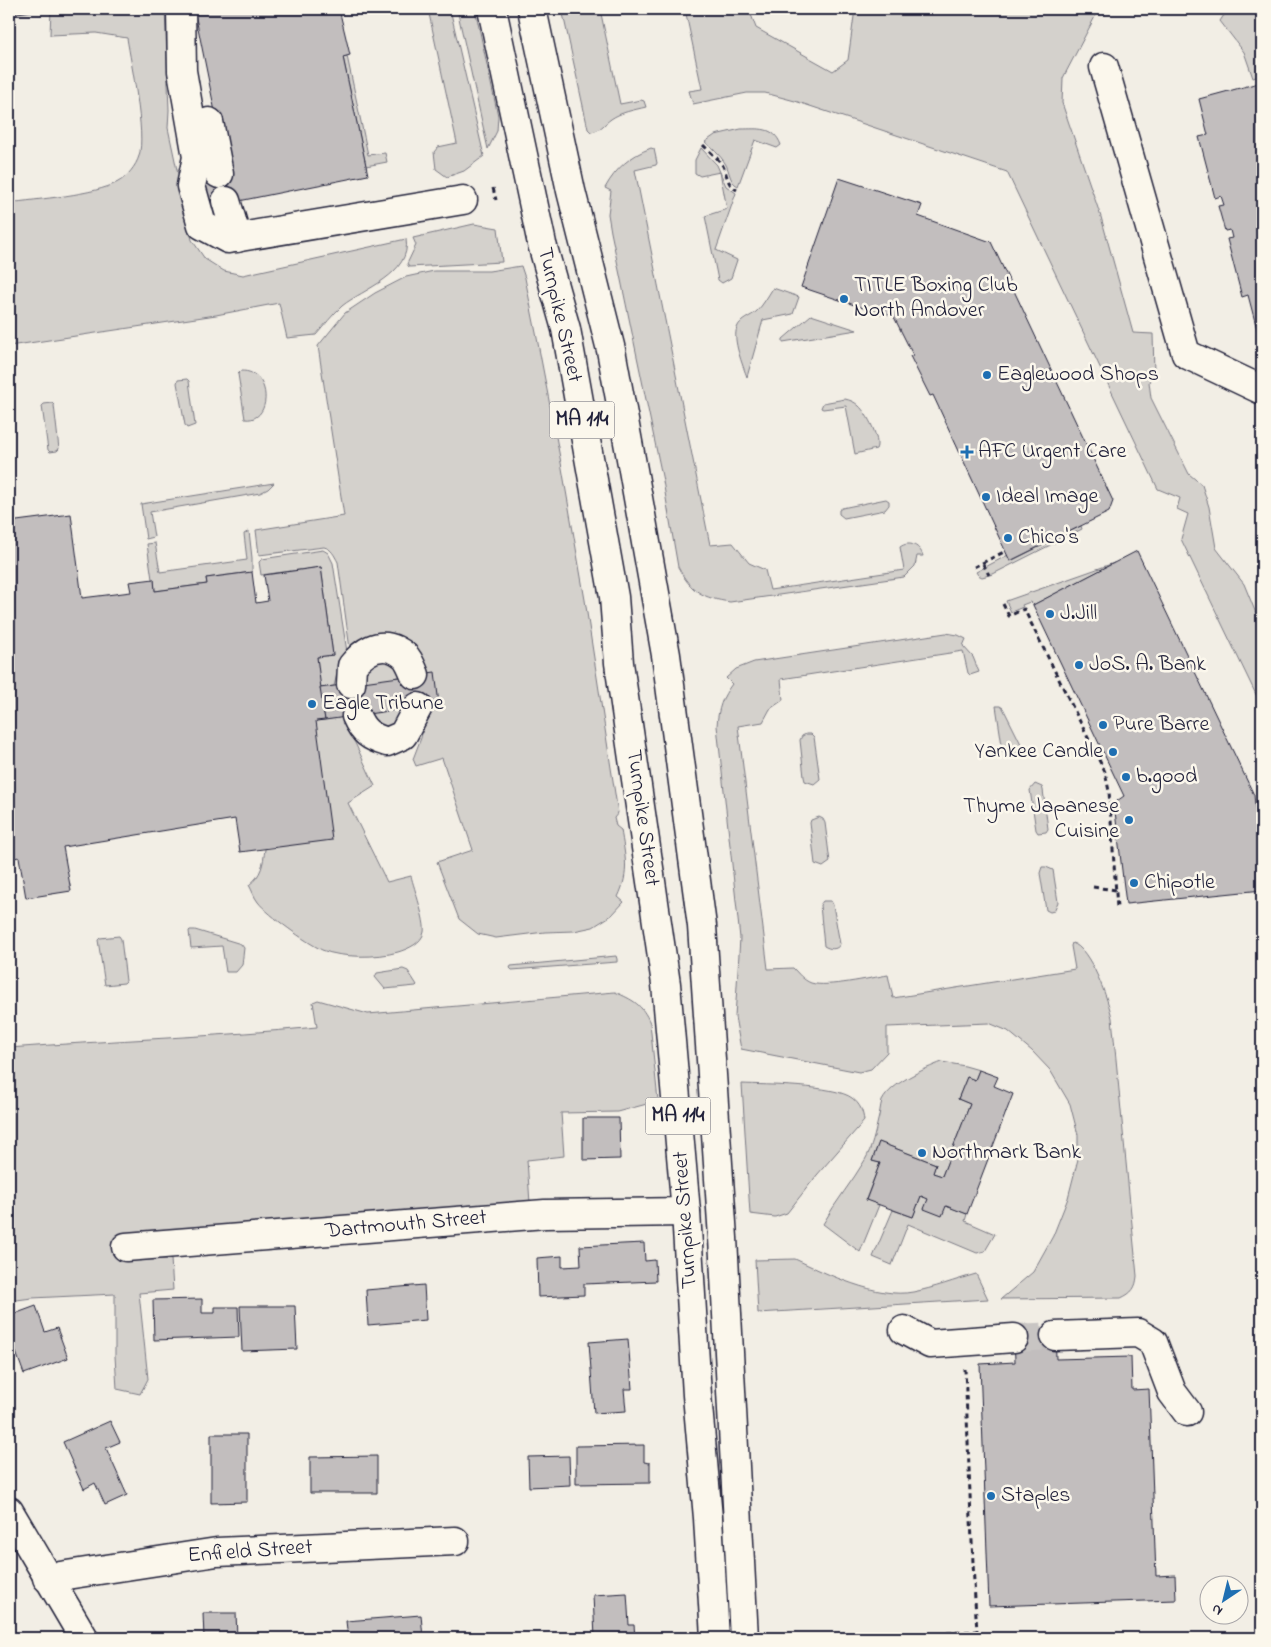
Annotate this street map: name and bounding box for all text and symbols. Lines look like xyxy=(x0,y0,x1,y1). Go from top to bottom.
street label: Turnpike Street xyxy=(528,244,590,386)
place label: TITLE Boxing Club North Andover xyxy=(854,270,1018,327)
marker: TITLE Boxing Club North Andover xyxy=(838,293,850,305)
place label: Eaglewood Shops xyxy=(997,359,1159,392)
marker: Eaglewood Shops xyxy=(981,369,993,381)
road number: MA 114 xyxy=(550,402,614,438)
place label: AFC Urgent Care xyxy=(978,436,1127,469)
marker: AFC Urgent Care xyxy=(960,445,974,459)
place label: Ideal Image xyxy=(996,481,1098,514)
marker: Ideal Image xyxy=(980,491,992,503)
place label: Chico's xyxy=(1018,522,1079,554)
marker: Chico's xyxy=(1002,532,1014,544)
place label: J.Jill xyxy=(1060,598,1097,630)
marker: J.Jill xyxy=(1044,608,1056,620)
place label: JoS. A. Bank xyxy=(1089,649,1206,681)
marker: JoS. A. Bank xyxy=(1073,659,1085,671)
place label: Eagle Tribune xyxy=(322,688,444,721)
marker: Eagle Tribune xyxy=(306,698,318,710)
place label: Pure Barre xyxy=(1113,709,1209,741)
marker: Pure Barre xyxy=(1097,719,1109,731)
place label: Yankee Candle xyxy=(975,736,1103,768)
marker: Yankee Candle xyxy=(1107,746,1119,758)
street label: Turnpike Street xyxy=(617,748,668,889)
place label: b.good xyxy=(1136,761,1197,794)
marker: b.good xyxy=(1120,771,1132,783)
place label: Thyme Japanese Cuisine xyxy=(963,791,1119,848)
marker: Thyme Japanese Cuisine xyxy=(1123,814,1135,826)
place label: Chipotle xyxy=(1144,867,1215,899)
marker: Chipotle xyxy=(1128,877,1140,889)
road number: MA 114 xyxy=(646,1098,710,1134)
place label: Northmark Bank xyxy=(932,1137,1081,1169)
marker: Northmark Bank xyxy=(916,1147,928,1159)
street label: Turnpike Street xyxy=(665,1150,707,1290)
street label: Dartmouth Street xyxy=(323,1202,489,1248)
place label: Staples xyxy=(1001,1480,1070,1512)
marker: Staples xyxy=(985,1490,997,1502)
street label: Enfield Street xyxy=(186,1532,314,1572)
north arrow xyxy=(1198,1574,1248,1624)
text: N xyxy=(1208,1598,1227,1621)

